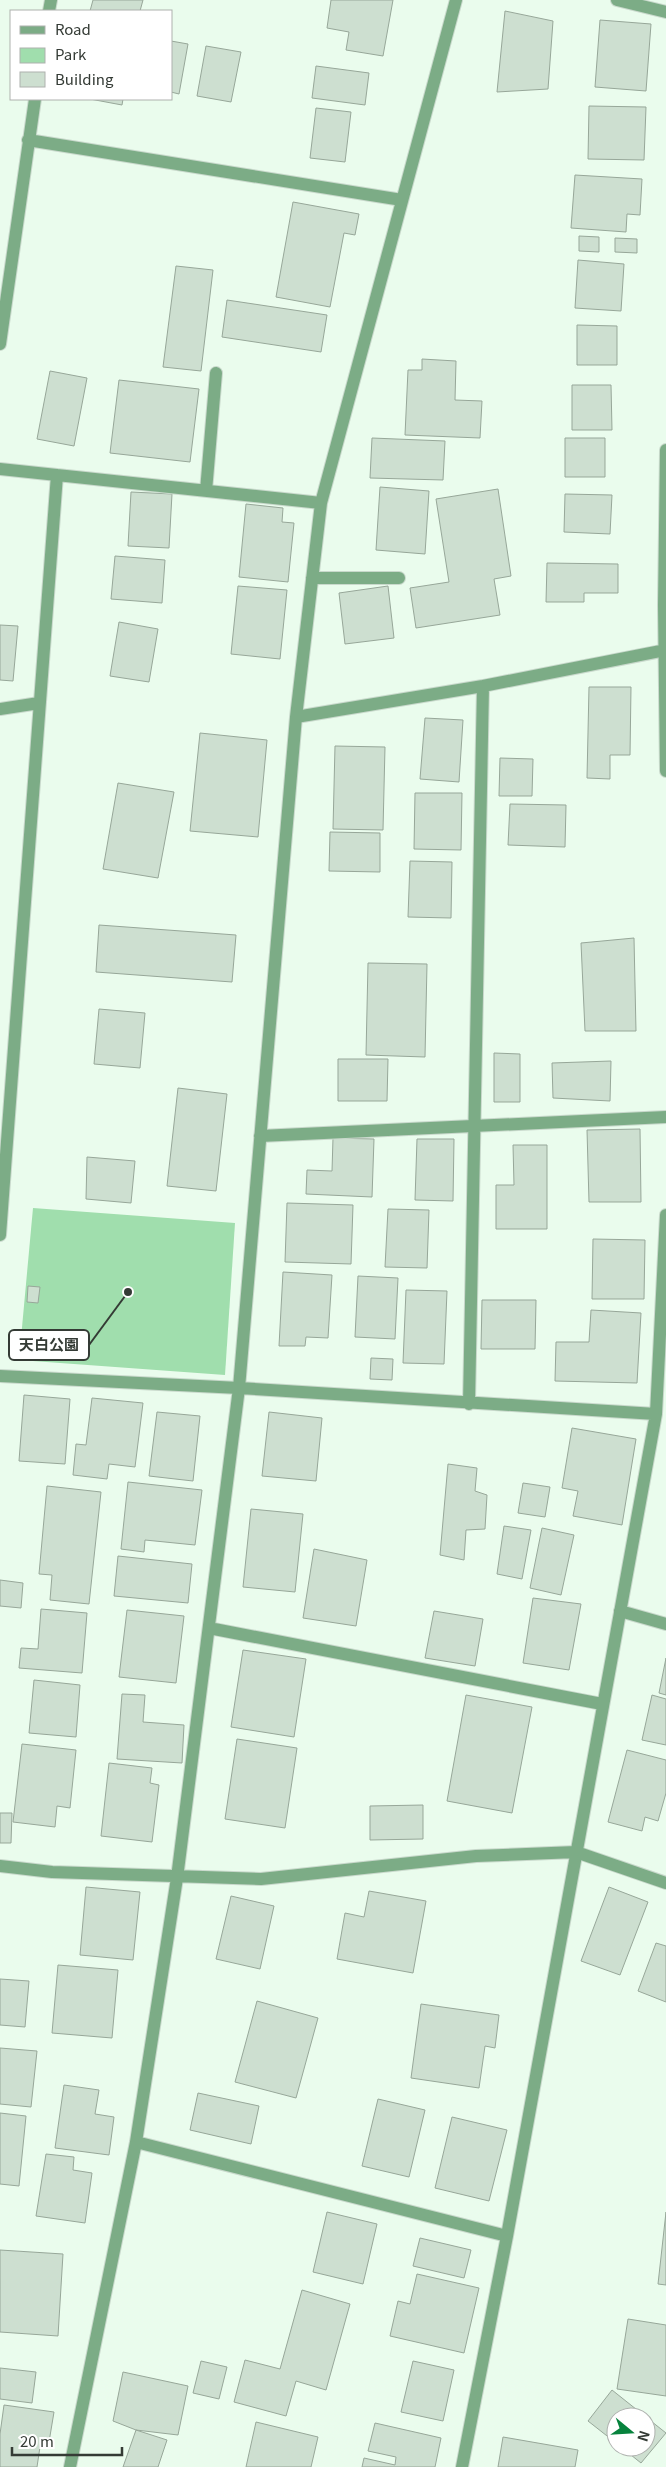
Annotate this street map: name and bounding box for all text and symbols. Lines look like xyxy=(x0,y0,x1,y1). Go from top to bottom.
legend xyxy=(10,10,172,100)
text: Road xyxy=(55,18,91,39)
text: Park xyxy=(55,43,87,64)
text: Building xyxy=(55,68,114,89)
callout: 天白公園 xyxy=(9,1330,89,1360)
text: 天白公園 xyxy=(19,1333,79,1354)
north arrow xyxy=(606,2407,656,2457)
scale bar xyxy=(12,2424,122,2456)
text: N xyxy=(633,2428,655,2444)
text: 20 m xyxy=(20,2430,54,2451)

